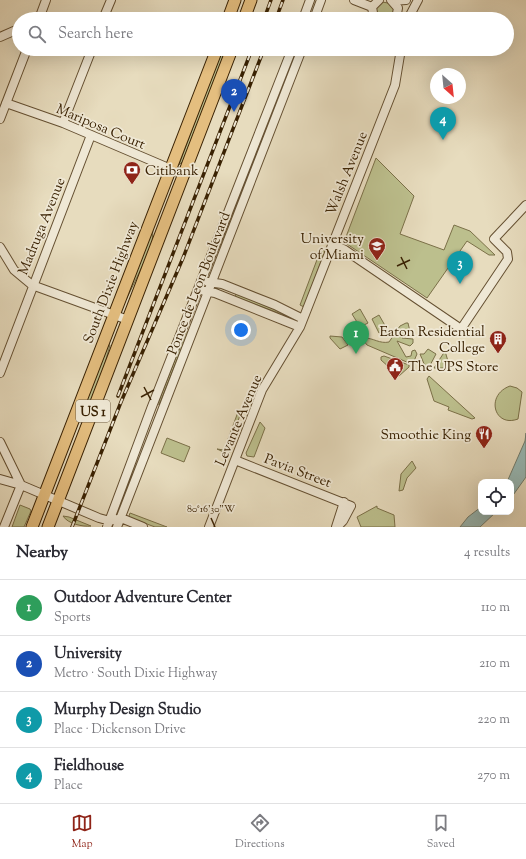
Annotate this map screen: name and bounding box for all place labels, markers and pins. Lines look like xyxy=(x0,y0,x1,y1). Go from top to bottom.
pin: 2 xyxy=(221,79,247,112)
pin: 4 xyxy=(430,107,456,140)
bank icon: Citibank xyxy=(122,160,142,185)
place label: Citibank xyxy=(145,162,199,182)
place label: University of Miami xyxy=(301,230,364,266)
school or university icon: University of Miami xyxy=(367,236,387,261)
pin: 3 xyxy=(447,251,473,284)
pin: 1 xyxy=(343,321,369,354)
place label: Eaton Residential College xyxy=(379,323,485,359)
building icon: Eaton Residential College xyxy=(488,329,508,354)
public building icon: The UPS Store xyxy=(385,356,405,381)
place label: The UPS Store xyxy=(408,358,499,378)
restaurant icon: Smoothie King xyxy=(474,424,494,449)
place label: Smoothie King xyxy=(380,426,471,446)

